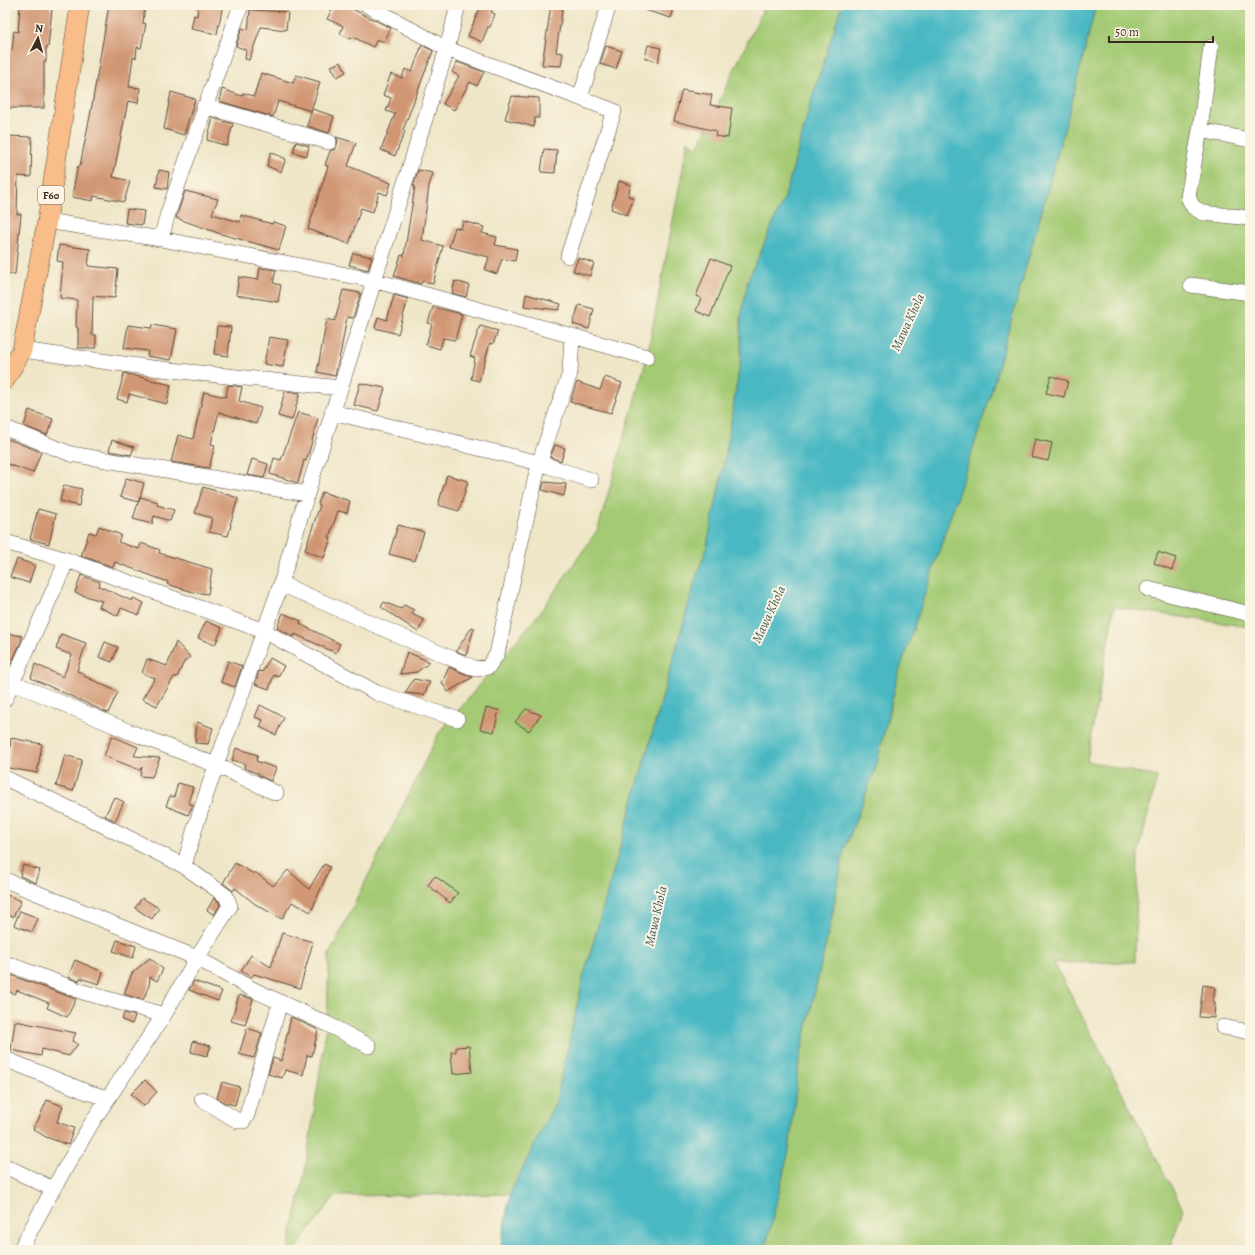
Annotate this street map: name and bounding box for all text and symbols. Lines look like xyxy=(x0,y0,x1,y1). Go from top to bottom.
north arrow xyxy=(18,18,58,58)
scale bar xyxy=(1109,18,1213,44)
text: N xyxy=(34,21,44,36)
text: 50 m xyxy=(1115,24,1139,40)
road number: F60 xyxy=(38,186,64,204)
water label: Mawa Khola xyxy=(887,291,928,354)
water label: Mawa Khola xyxy=(748,583,789,646)
water label: Mawa Khola xyxy=(640,884,671,948)

